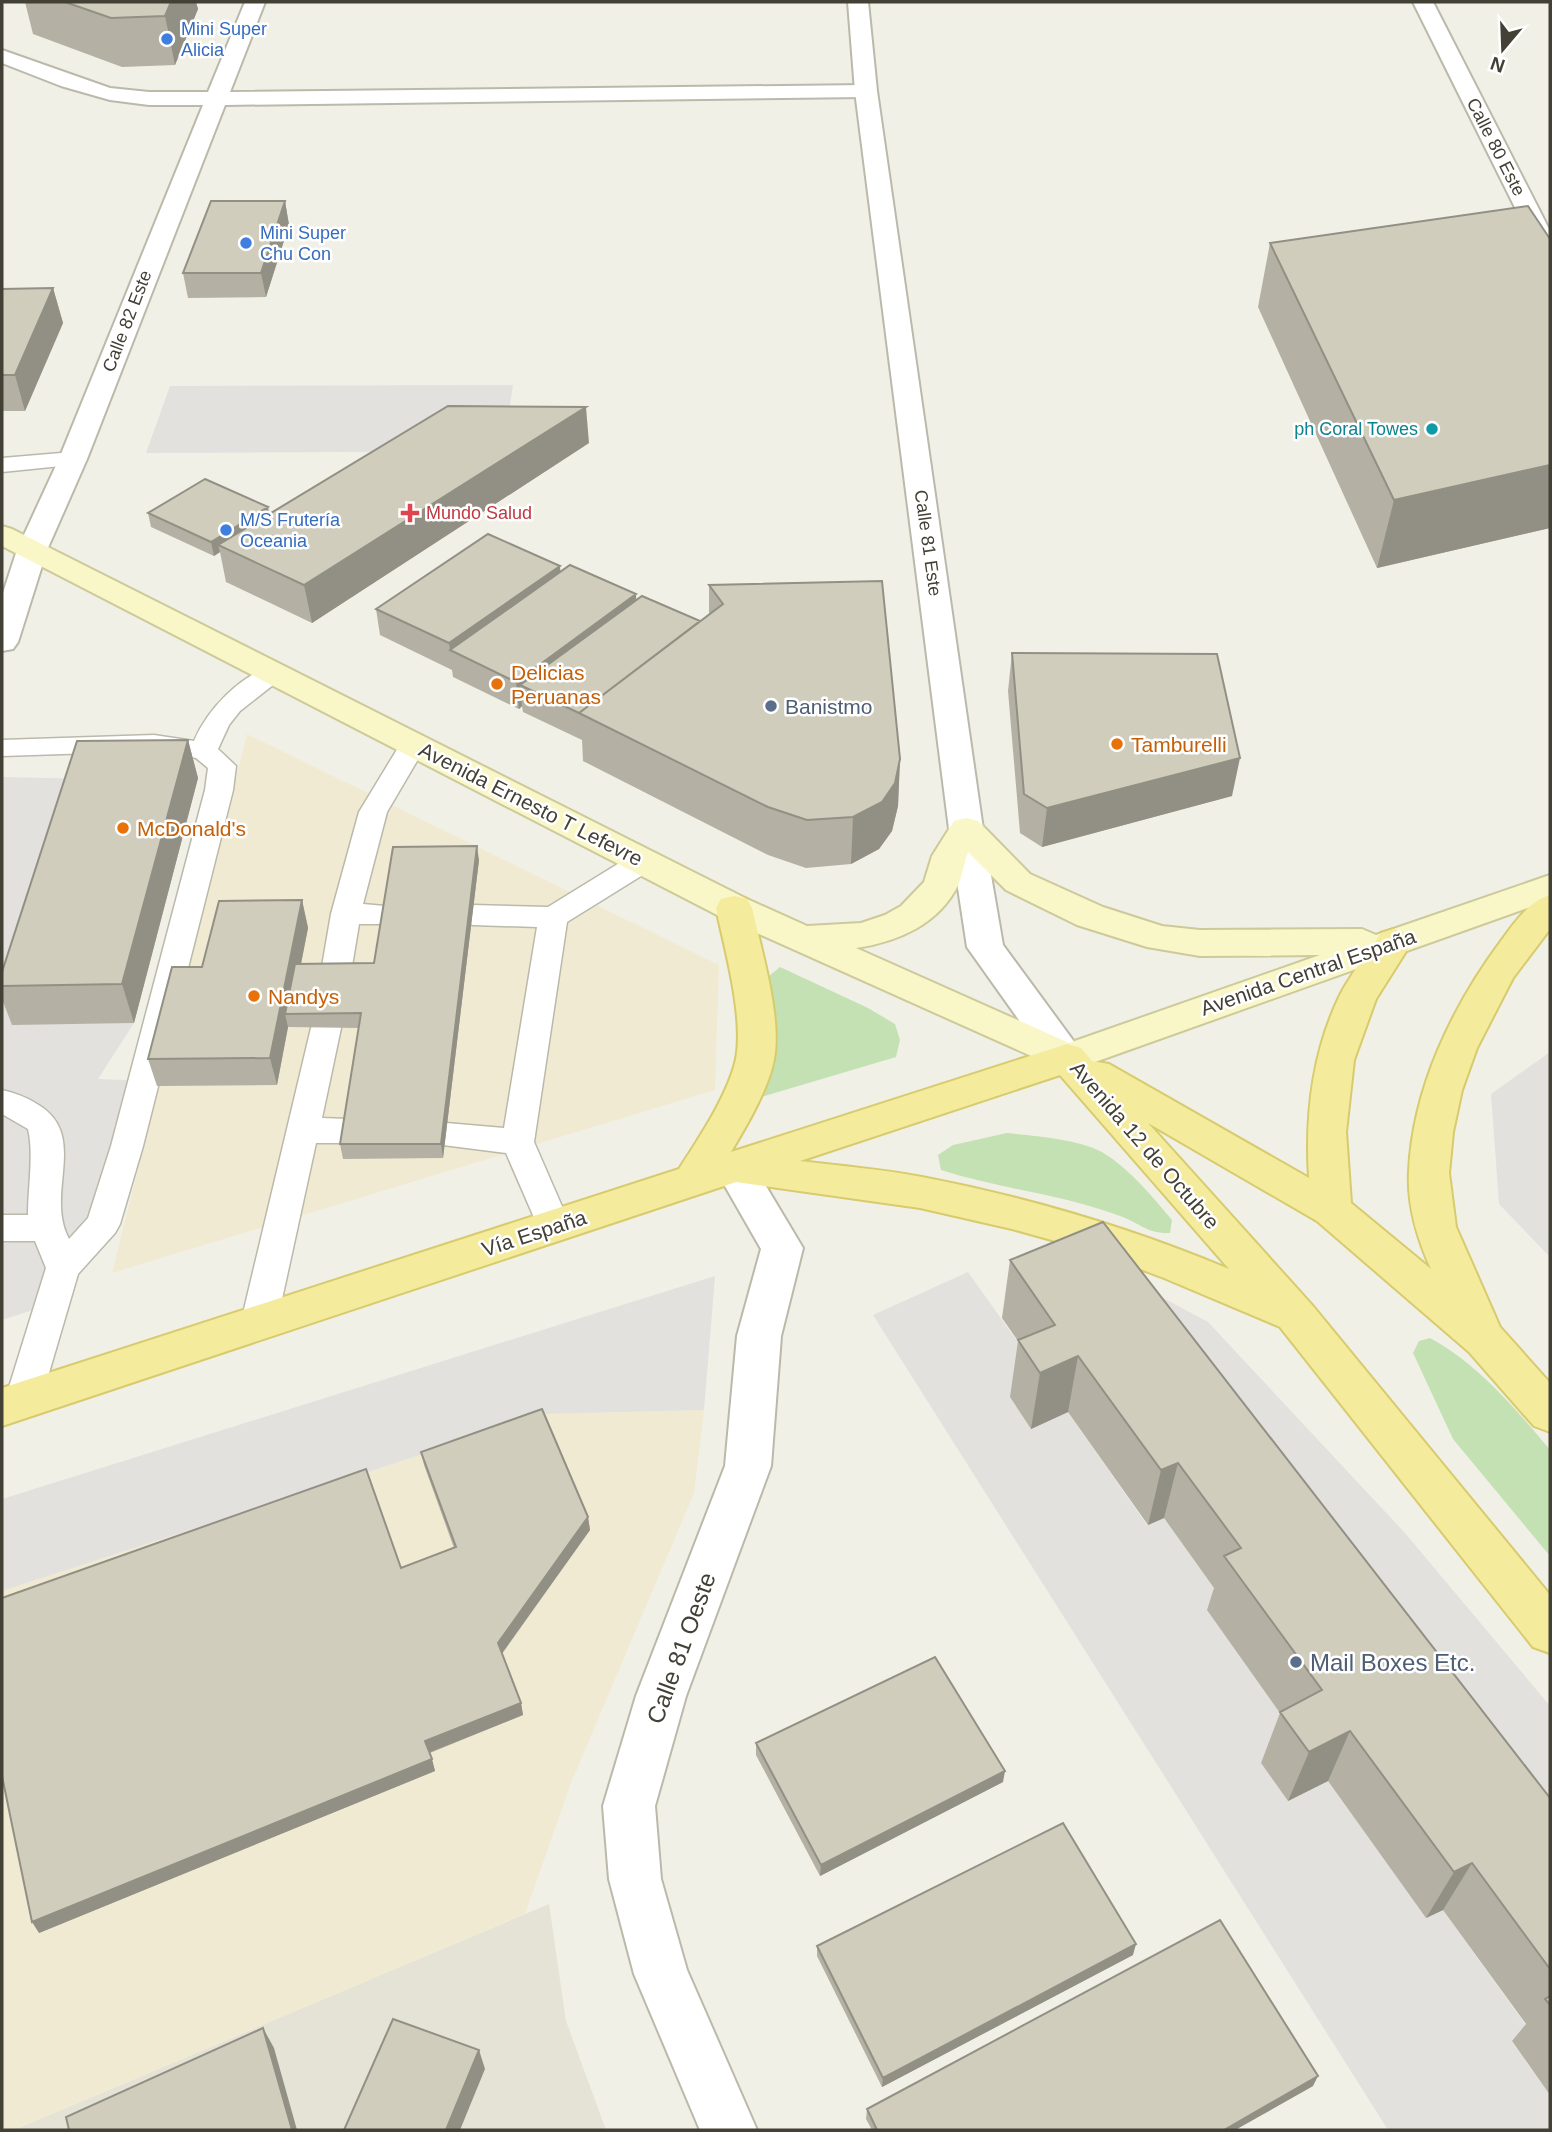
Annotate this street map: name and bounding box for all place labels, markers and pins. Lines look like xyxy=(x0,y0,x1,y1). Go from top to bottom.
place label: Mini Super Alicia xyxy=(181,19,267,60)
marker: Mini Super Alicia xyxy=(159,31,175,47)
place label: Mini Super Chu Con xyxy=(260,223,346,264)
marker: Mini Super Chu Con xyxy=(238,235,254,251)
place label: ph Coral Towes xyxy=(1294,419,1418,439)
marker: ph Coral Towes xyxy=(1424,421,1440,437)
marker: Mundo Salud xyxy=(400,503,420,523)
place label: Mundo Salud xyxy=(426,503,532,523)
place label: M/S Frutería Oceania xyxy=(240,510,341,551)
marker: M/S Frutería Oceania xyxy=(218,522,234,538)
place label: Delicias Peruanas xyxy=(511,661,601,708)
marker: Delicias Peruanas xyxy=(489,676,505,692)
place label: Banistmo xyxy=(785,695,873,718)
marker: Banistmo xyxy=(763,698,779,714)
place label: Tamburelli xyxy=(1131,733,1227,756)
marker: Tamburelli xyxy=(1109,736,1125,752)
place label: McDonald's xyxy=(137,817,246,840)
marker: McDonald's xyxy=(115,820,131,836)
place label: Nandys xyxy=(268,985,339,1008)
marker: Nandys xyxy=(246,988,262,1004)
place label: Mail Boxes Etc. xyxy=(1310,1649,1475,1676)
marker: Mail Boxes Etc. xyxy=(1288,1654,1304,1670)

